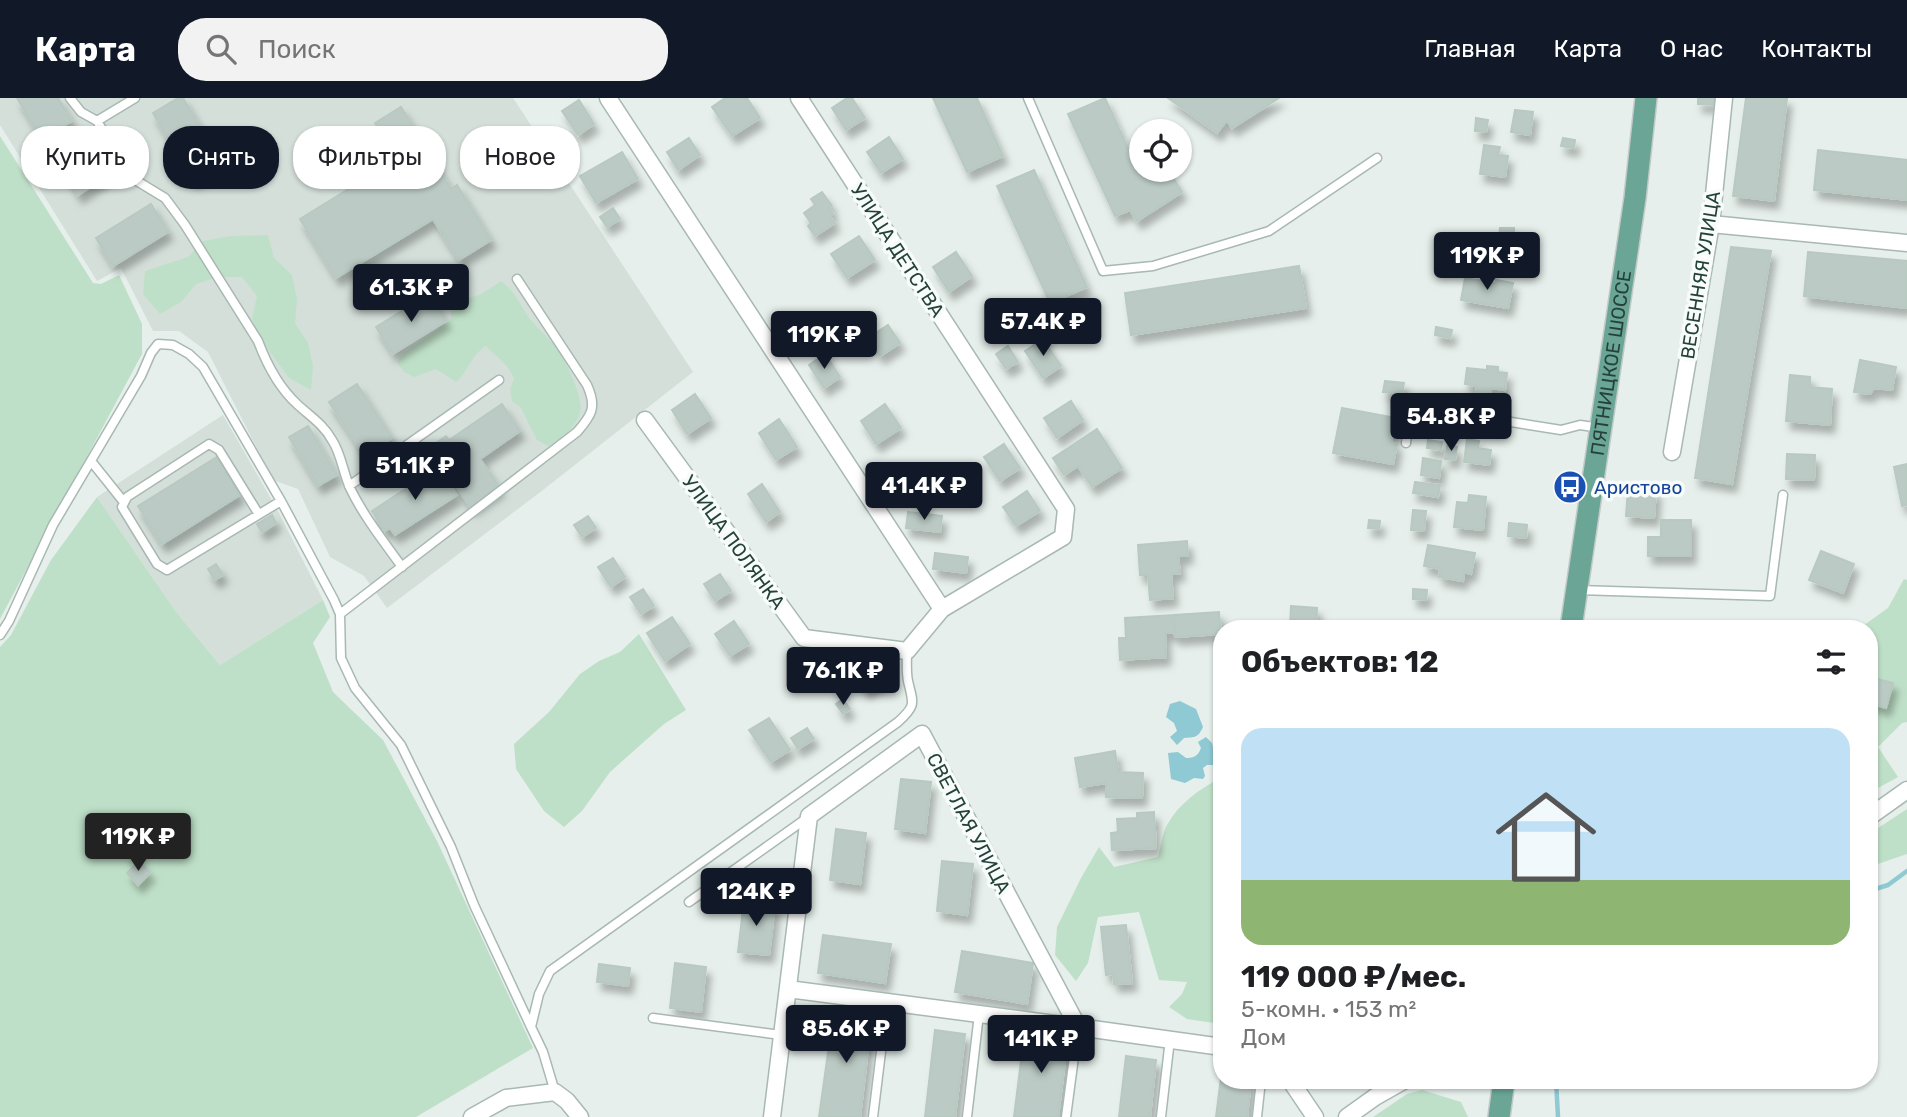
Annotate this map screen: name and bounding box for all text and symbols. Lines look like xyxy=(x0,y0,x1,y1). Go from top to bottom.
search box xyxy=(178,18,668,81)
text: Карта xyxy=(35,30,136,69)
icon: search xyxy=(202,30,240,68)
text: Поиск xyxy=(258,34,336,65)
text: Главная xyxy=(1424,35,1516,63)
text: Карта xyxy=(1554,35,1622,63)
text: О нас xyxy=(1660,35,1723,63)
text: Контакты xyxy=(1761,35,1872,63)
map controls xyxy=(1129,119,1192,182)
button: locate xyxy=(1129,119,1192,182)
chip: Купить xyxy=(21,126,149,189)
chip: Снять xyxy=(163,126,279,189)
chip: Фильтры xyxy=(293,126,446,189)
chip: Новое xyxy=(460,126,580,189)
street label: УЛИЦА ДЕТСТВА xyxy=(846,179,949,322)
street label: ВЕСЕННЯЯ УЛИЦА xyxy=(1676,189,1725,361)
pin: 119K ₽ xyxy=(1430,232,1544,292)
text: 119K ₽ xyxy=(1450,241,1524,269)
pin: 61.3K ₽ xyxy=(346,264,476,324)
street label: ПЯТНИЦКОЕ ШОССЕ xyxy=(1586,269,1636,457)
text: 61.3K ₽ xyxy=(369,273,453,301)
pin: 57.4K ₽ xyxy=(978,299,1108,358)
text: 57.4K ₽ xyxy=(1000,307,1086,335)
pin: 119K ₽ xyxy=(767,312,881,371)
text: 119K ₽ xyxy=(787,320,861,348)
pin: 54.8K ₽ xyxy=(1386,394,1516,453)
text: 54.8K ₽ xyxy=(1406,402,1496,430)
pin: 51.1K ₽ xyxy=(350,442,480,502)
text: 51.1K ₽ xyxy=(375,451,455,479)
pin: 41.4K ₽ xyxy=(859,462,989,522)
bus stop icon: Аристово xyxy=(1551,468,1589,506)
street label: УЛИЦА ПОЛЯНКА xyxy=(677,471,790,614)
text: 41.4K ₽ xyxy=(881,471,967,499)
place label: Аристово xyxy=(1594,476,1682,499)
icon: filters xyxy=(1812,643,1850,681)
text: Объектов: 12 xyxy=(1241,644,1439,680)
pin: 76.1K ₽ xyxy=(778,648,908,707)
text: 76.1K ₽ xyxy=(803,656,883,684)
street label: СВЕТЛАЯ УЛИЦА xyxy=(922,749,1015,898)
icon: home xyxy=(1483,774,1609,900)
pin: 119K ₽ xyxy=(81,814,195,873)
text: 119K ₽ xyxy=(101,822,175,850)
pin: 124K ₽ xyxy=(699,868,813,928)
text: 124K ₽ xyxy=(717,877,795,905)
text: 119 000 ₽/мес. xyxy=(1241,959,1466,995)
text: 5-комн. · 153 m² xyxy=(1241,995,1416,1023)
pin: 85.6K ₽ xyxy=(781,1006,911,1065)
text: 85.6K ₽ xyxy=(802,1014,890,1042)
pin: 141K ₽ xyxy=(984,1016,1098,1075)
text: Дом xyxy=(1241,1023,1286,1051)
text: 141K ₽ xyxy=(1004,1024,1078,1052)

